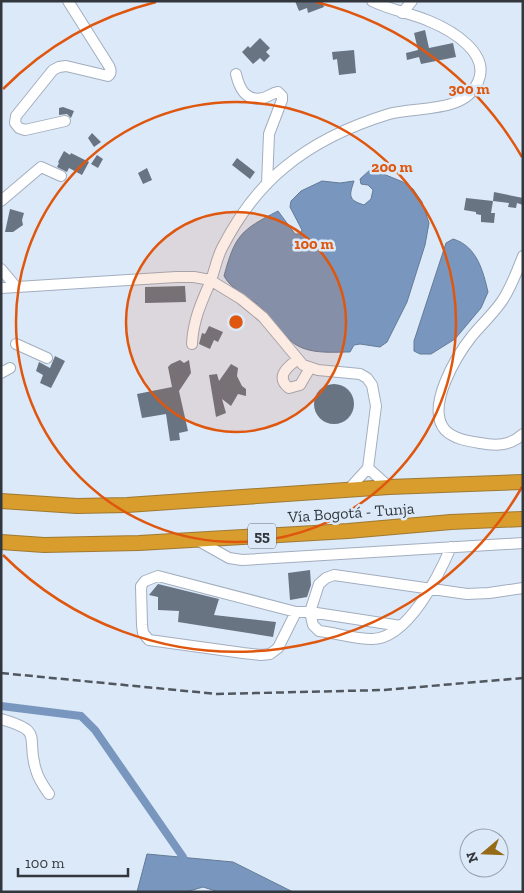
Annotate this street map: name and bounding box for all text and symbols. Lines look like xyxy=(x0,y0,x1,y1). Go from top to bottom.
text: 300 m xyxy=(448,80,490,98)
text: 200 m xyxy=(371,158,413,176)
text: 100 m xyxy=(294,235,334,253)
centre of rings xyxy=(227,313,245,331)
street label: Vía Bogotá - Tunja xyxy=(286,499,415,526)
road number: 55 xyxy=(248,524,276,548)
north arrow xyxy=(459,828,509,878)
scale bar xyxy=(18,846,128,878)
text: N xyxy=(462,849,482,865)
text: 100 m xyxy=(25,854,64,872)

